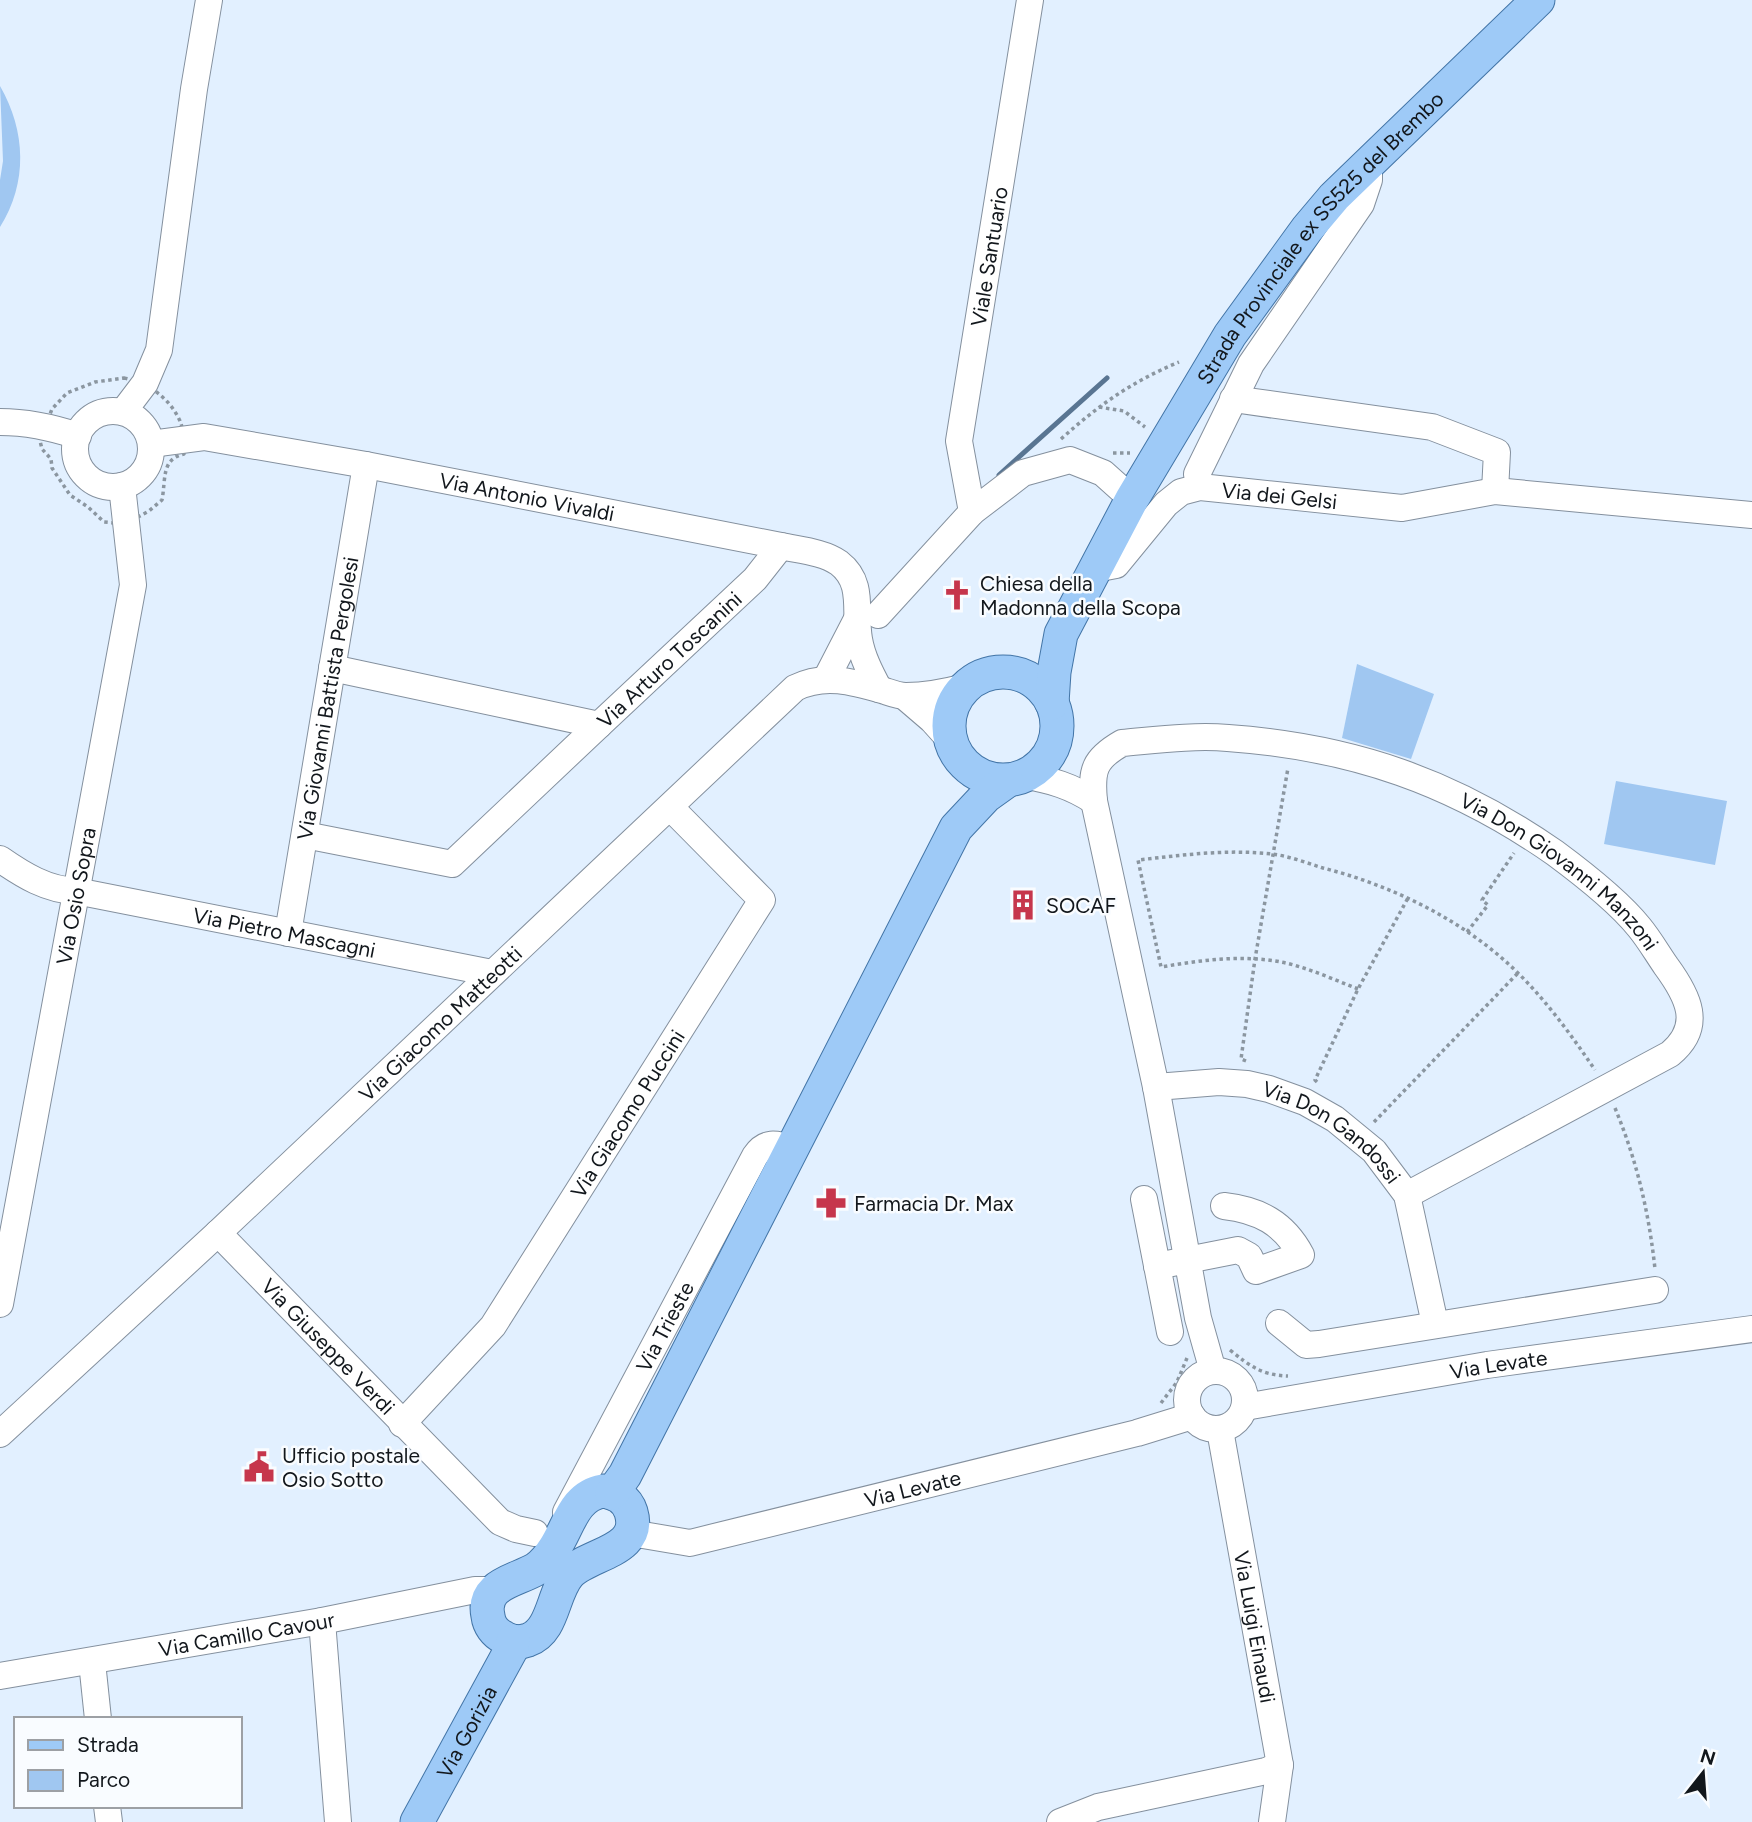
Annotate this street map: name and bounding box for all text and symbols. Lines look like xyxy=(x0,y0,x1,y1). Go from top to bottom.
street label: Strada Provinciale ex SS525 del Brembo xyxy=(1191,86,1449,388)
street label: Viale Santuario xyxy=(965,185,1012,328)
street label: Via Antonio Vivaldi xyxy=(437,467,617,526)
street label: Via dei Gelsi xyxy=(1221,477,1338,514)
street label: Via Giovanni Battista Pergolesi xyxy=(291,555,363,842)
place label: Chiesa della Madonna della Scopa xyxy=(980,571,1181,620)
church icon: Chiesa della Madonna della Scopa xyxy=(940,578,974,612)
street label: Via Arturo Toscanini xyxy=(592,586,746,733)
street label: Via Don Giovanni Manzoni xyxy=(1456,787,1664,955)
street label: Via Osio Sopra xyxy=(51,825,100,967)
building icon: SOCAF xyxy=(1006,888,1040,922)
place label: SOCAF xyxy=(1046,893,1116,918)
street label: Via Pietro Mascagni xyxy=(191,902,378,962)
street label: Via Giacomo Matteotti xyxy=(354,941,527,1106)
street label: Via Giacomo Puccini xyxy=(565,1025,689,1202)
street label: Via Don Gandossi xyxy=(1259,1075,1406,1188)
pharmacy icon: Farmacia Dr. Max xyxy=(814,1186,848,1220)
place label: Farmacia Dr. Max xyxy=(854,1191,1013,1216)
street label: Via Giuseppe Verdi xyxy=(256,1273,400,1419)
street label: Via Trieste xyxy=(630,1277,699,1376)
street label: Via Levate xyxy=(1448,1344,1549,1384)
place label: Ufficio postale Osio Sotto xyxy=(282,1443,420,1492)
public building icon: Ufficio postale Osio Sotto xyxy=(242,1450,276,1484)
street label: Via Levate xyxy=(862,1464,963,1512)
street label: Via Luigi Einaudi xyxy=(1229,1549,1281,1705)
street label: Via Camillo Cavour xyxy=(157,1606,337,1661)
street label: Via Gorizia xyxy=(431,1681,502,1782)
legend xyxy=(14,1717,242,1808)
text: Strada xyxy=(77,1732,139,1757)
north arrow xyxy=(1668,1738,1738,1808)
text: N xyxy=(1697,1744,1718,1770)
text: Parco xyxy=(77,1767,130,1792)

